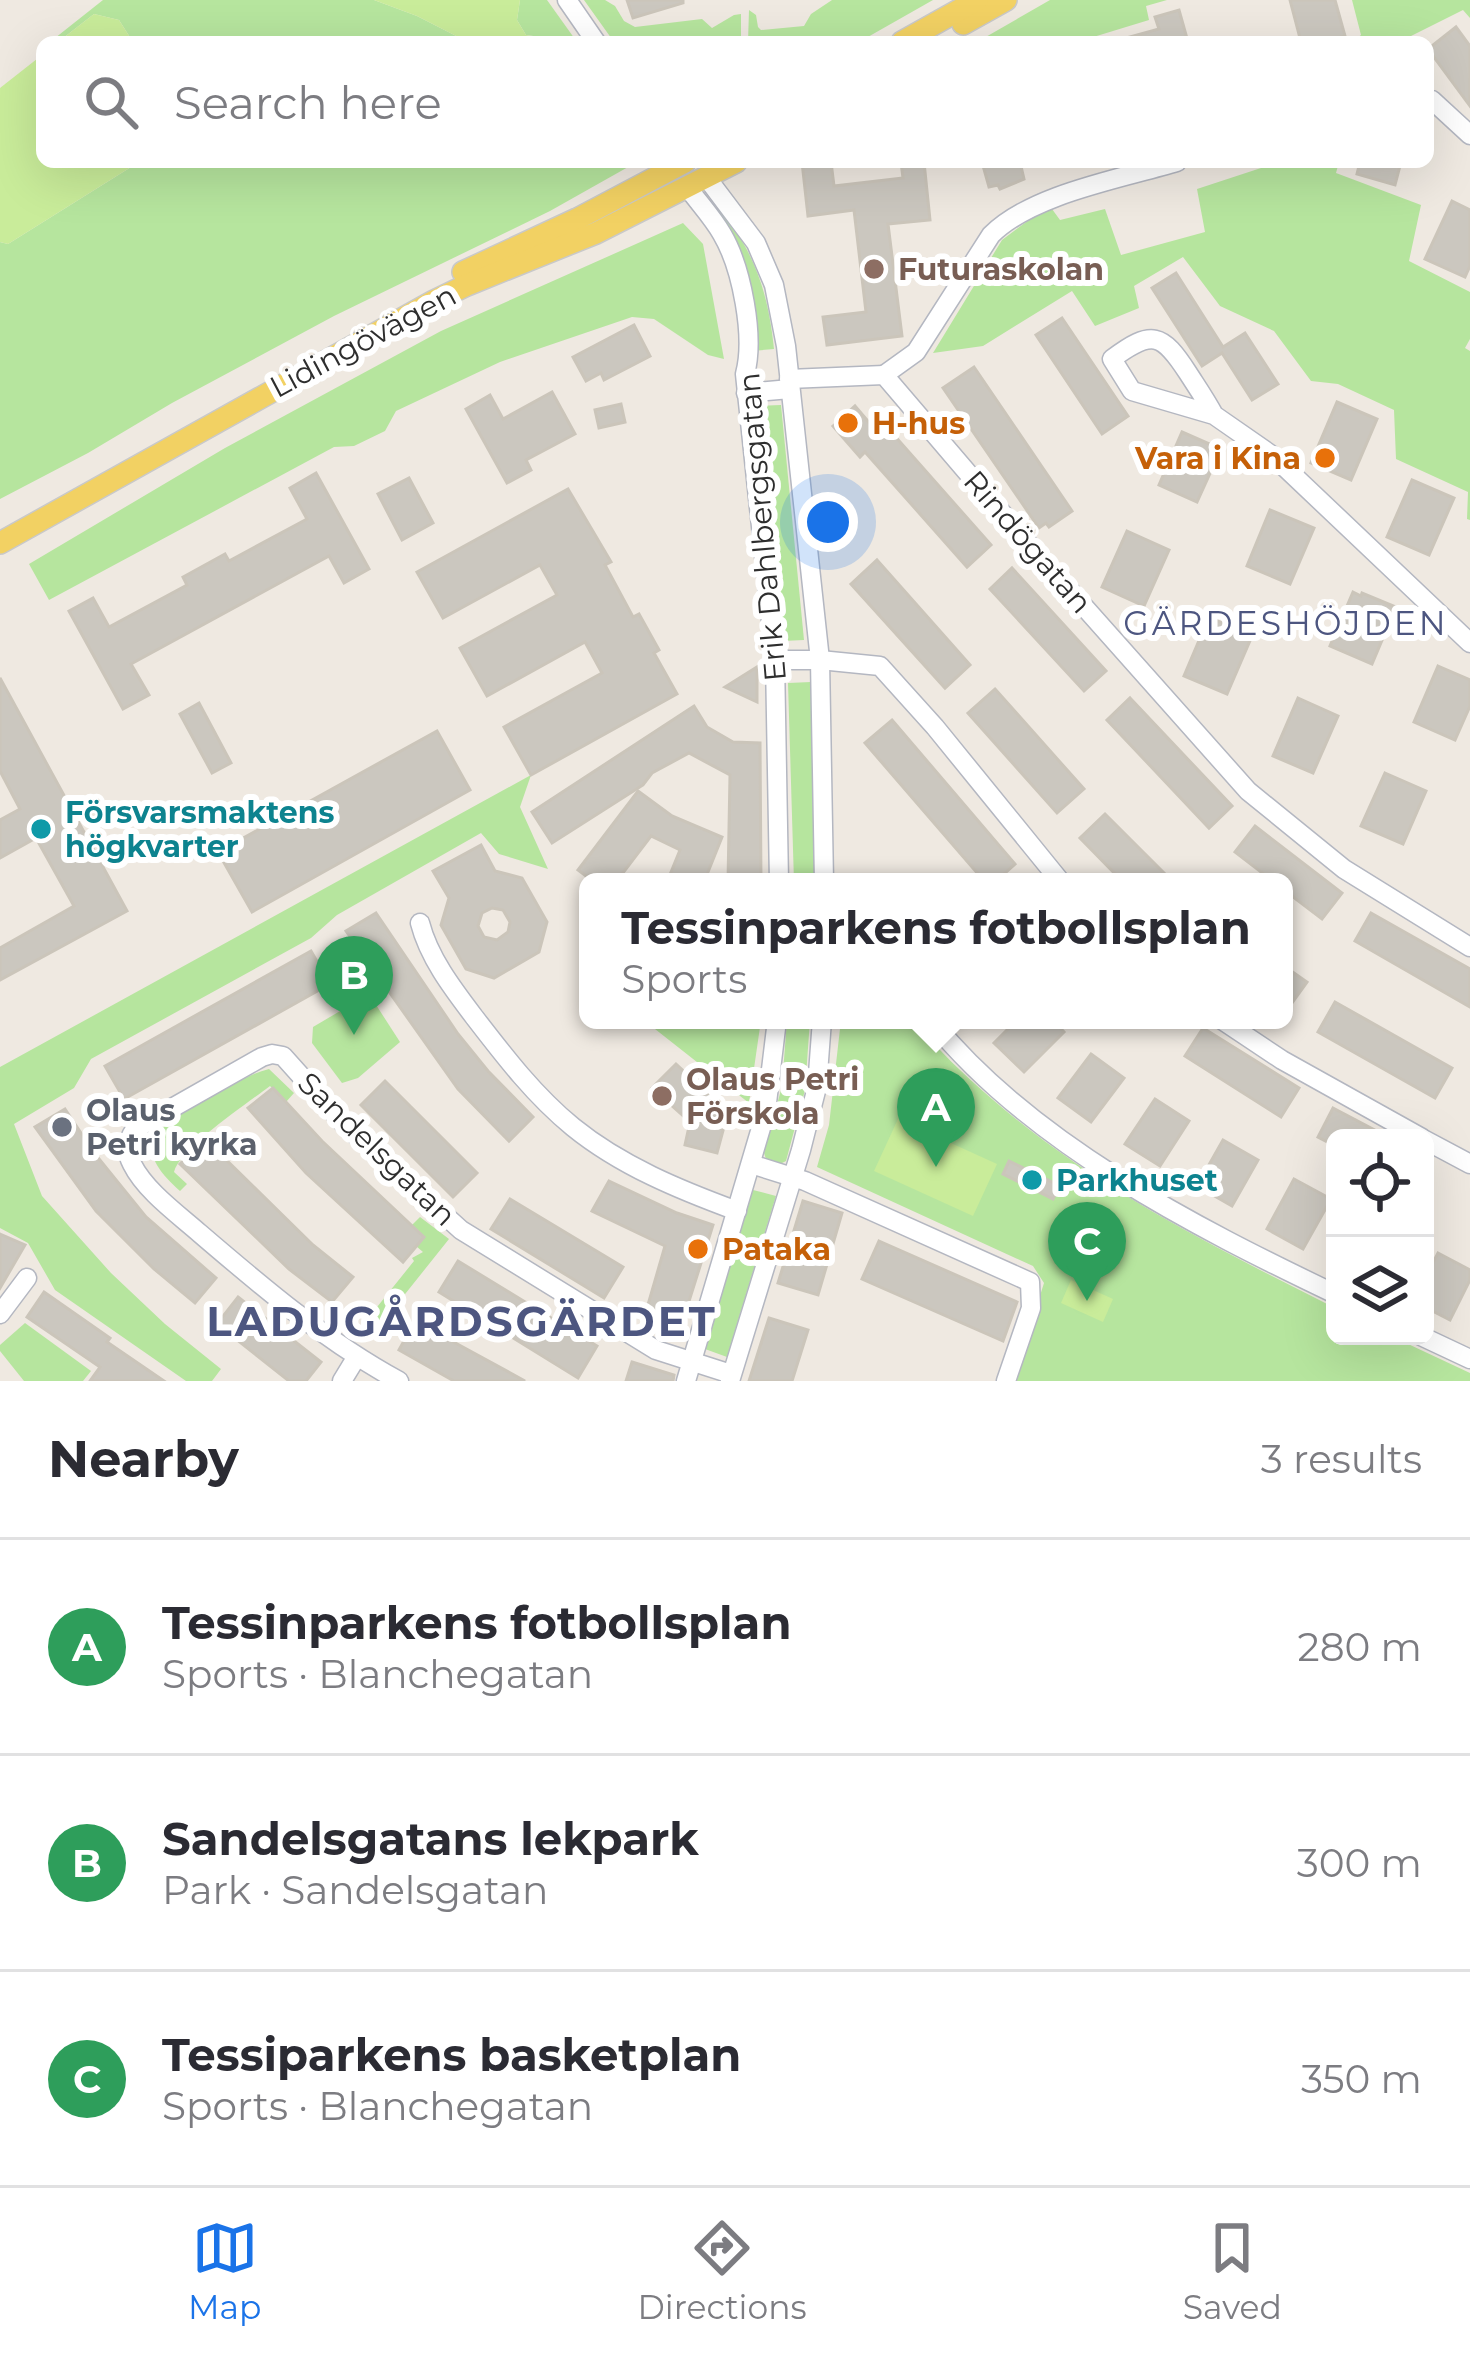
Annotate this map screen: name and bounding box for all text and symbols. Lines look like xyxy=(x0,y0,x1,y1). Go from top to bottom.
search box xyxy=(36,36,1434,168)
icon: search xyxy=(78,69,144,135)
text: Search here xyxy=(174,75,442,130)
place label: Futuraskolan xyxy=(898,251,1104,288)
marker: Futuraskolan xyxy=(861,256,887,282)
street label: Lidingövägen xyxy=(264,276,462,406)
street label: Erik Dahlbergsgatan xyxy=(730,371,794,683)
place label: H-hus xyxy=(872,405,965,442)
marker: H-hus xyxy=(835,410,861,436)
place label: Vara i Kina xyxy=(1134,440,1301,477)
marker: Vara i Kina xyxy=(1312,445,1338,471)
street label: Rindögatan xyxy=(956,463,1100,621)
your location xyxy=(798,492,858,552)
district label: GÄRDESHÖJDEN xyxy=(1123,603,1449,643)
place label: Försvarsmaktens högkvarter xyxy=(65,794,334,865)
marker: Försvarsmaktens högkvarter xyxy=(28,816,54,842)
popup xyxy=(579,873,1293,1029)
text: Tessinparkens fotbollsplan xyxy=(621,900,1251,955)
pin: B xyxy=(315,936,393,1035)
text: Sports xyxy=(621,955,747,1003)
place label: Olaus Petri Förskola xyxy=(686,1061,859,1132)
street label: Sandelsgatan xyxy=(290,1064,464,1234)
pin: A xyxy=(897,1068,975,1167)
marker: Olaus Petri Förskola xyxy=(649,1083,675,1109)
place label: Olaus Petri kyrka xyxy=(86,1092,258,1163)
marker: Olaus Petri kyrka xyxy=(49,1114,75,1140)
map controls xyxy=(1326,1129,1434,1345)
button: locate xyxy=(1326,1129,1434,1237)
place label: Parkhuset xyxy=(1056,1162,1218,1199)
marker: Parkhuset xyxy=(1019,1167,1045,1193)
pin: C xyxy=(1048,1202,1126,1301)
place label: Pataka xyxy=(722,1231,831,1268)
marker: Pataka xyxy=(685,1236,711,1262)
button: layers xyxy=(1326,1237,1434,1345)
district label: LADUGÅRDSGÄRDET xyxy=(206,1294,718,1347)
text: Nearby xyxy=(48,1428,239,1490)
text: 3 results xyxy=(1261,1435,1422,1483)
text: Tessinparkens fotbollsplan xyxy=(162,1595,791,1650)
text: A xyxy=(72,1623,102,1671)
text: 280 m xyxy=(1298,1623,1422,1671)
text: Sports · Blanchegatan xyxy=(162,1650,593,1698)
text: Sandelsgatans lekpark xyxy=(162,1811,699,1866)
text: B xyxy=(72,1839,102,1887)
text: 300 m xyxy=(1297,1839,1422,1887)
text: Park · Sandelsgatan xyxy=(162,1866,548,1914)
text: Tessiparkens basketplan xyxy=(162,2027,741,2082)
text: C xyxy=(73,2055,101,2103)
text: 350 m xyxy=(1301,2055,1422,2103)
text: Sports · Blanchegatan xyxy=(162,2082,593,2130)
tab: Map xyxy=(188,2215,261,2327)
tab: Directions xyxy=(638,2215,807,2327)
tab: Saved xyxy=(1183,2215,1282,2327)

